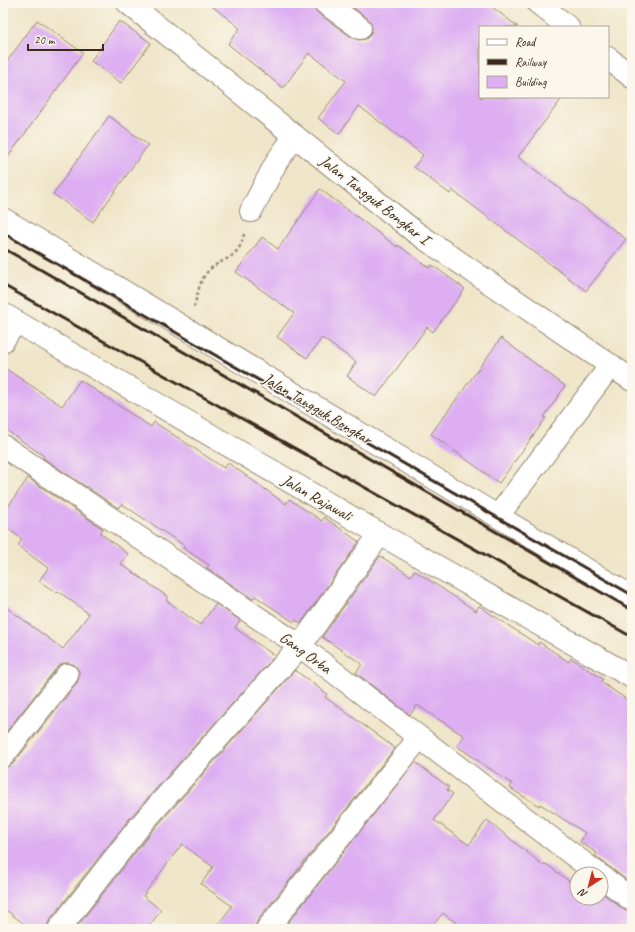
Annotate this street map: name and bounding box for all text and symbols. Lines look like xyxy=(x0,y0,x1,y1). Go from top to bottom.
scale bar xyxy=(28,26,103,52)
legend xyxy=(479,26,609,98)
text: 20 m xyxy=(34,32,56,48)
text: Road xyxy=(515,34,537,50)
text: Railway xyxy=(515,54,547,70)
text: Building xyxy=(515,74,547,90)
street label: Jalan Tangguk Bongkar I xyxy=(315,150,436,251)
street label: Jalan Tangguk Bongkar xyxy=(259,368,377,450)
street label: Jalan Rajawali xyxy=(277,469,357,527)
street label: Gang Orba xyxy=(276,627,336,679)
north arrow xyxy=(569,866,609,906)
text: N xyxy=(574,885,590,902)

